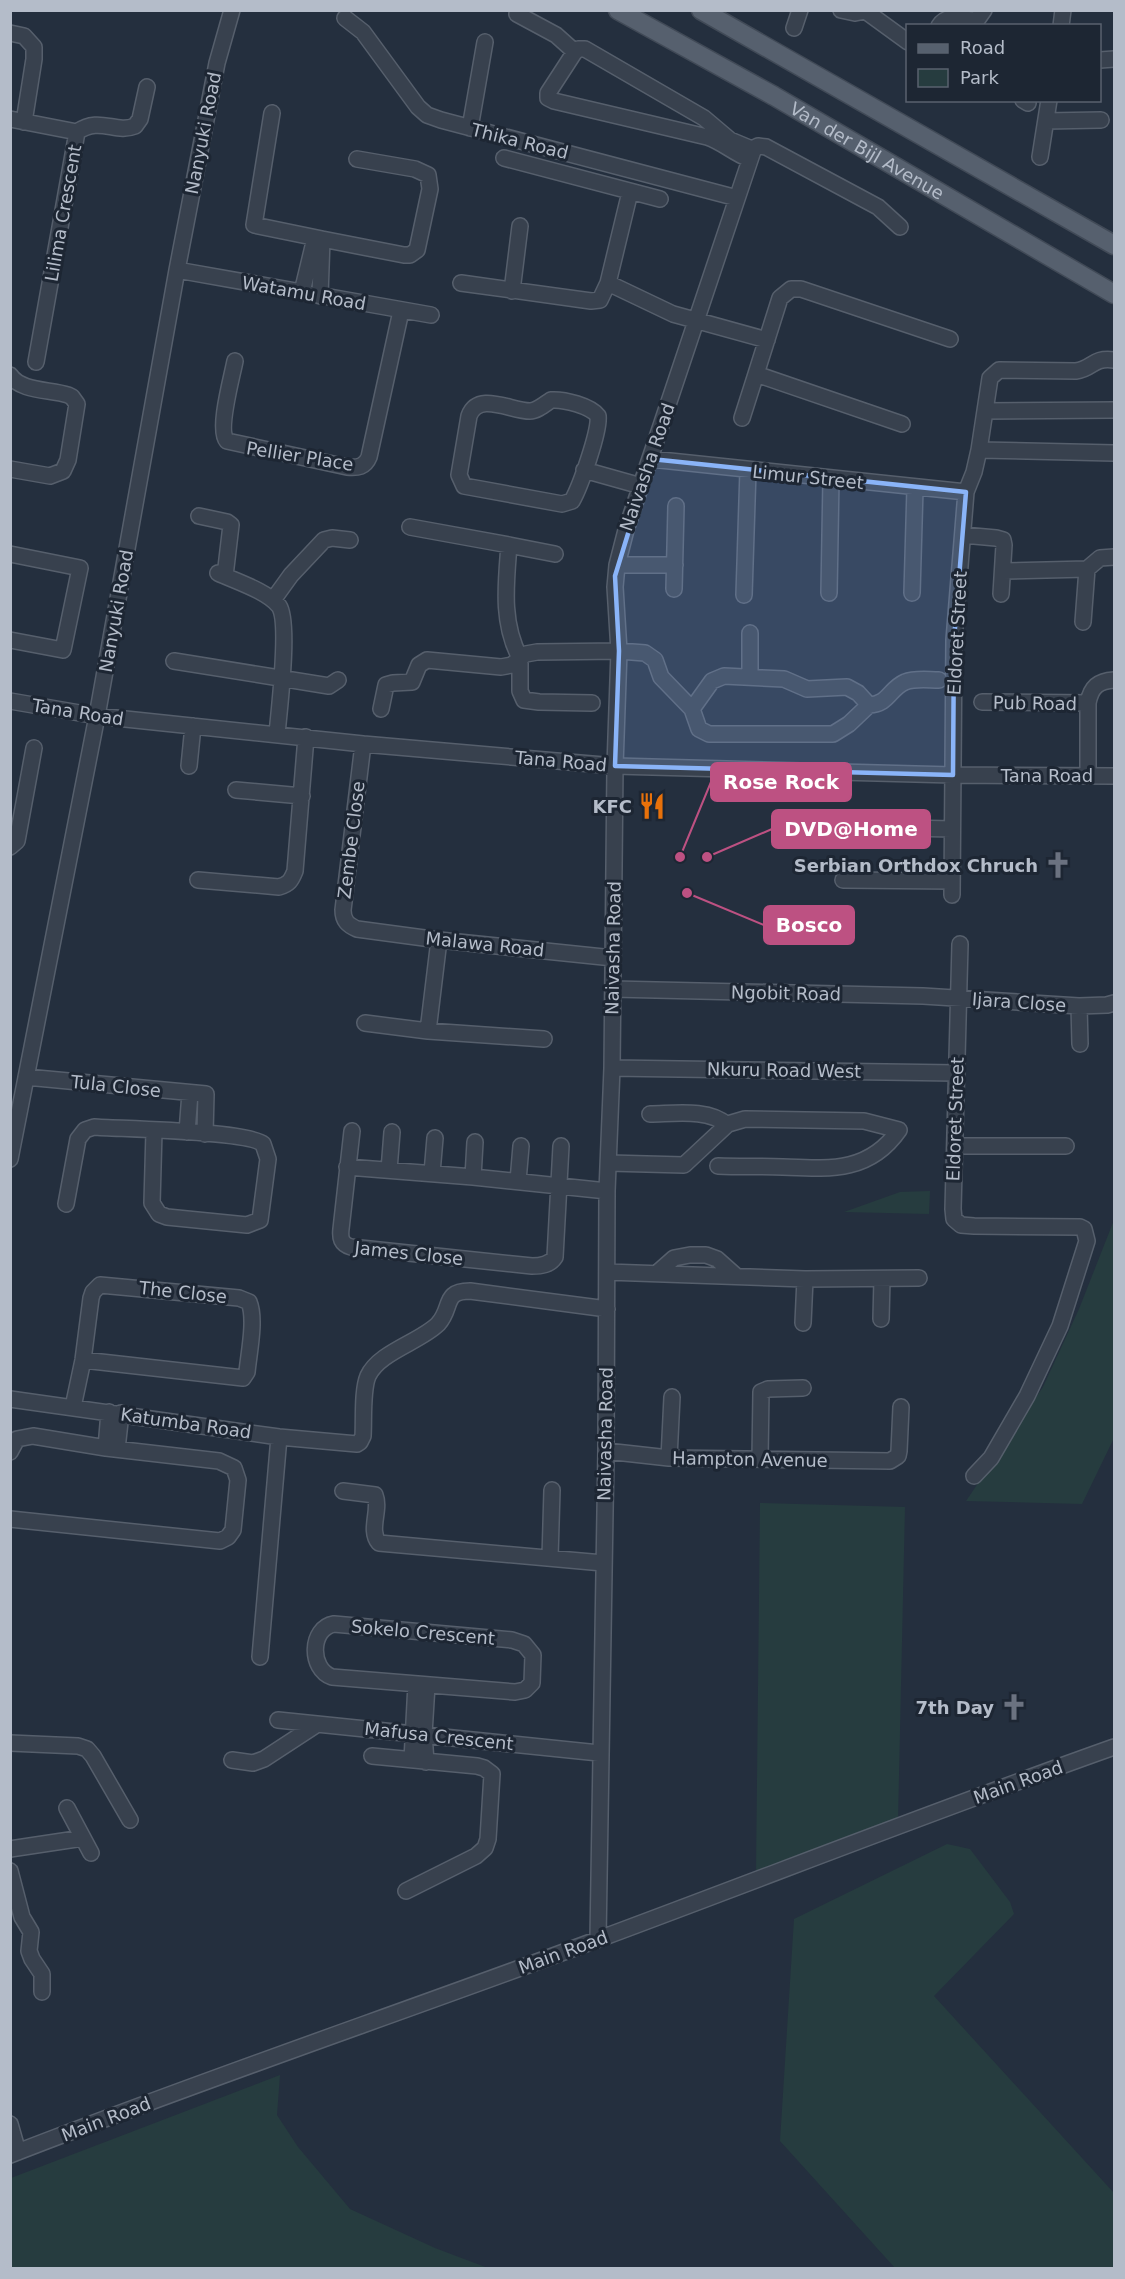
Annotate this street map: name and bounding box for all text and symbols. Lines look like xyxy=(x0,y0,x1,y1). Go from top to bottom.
legend xyxy=(906,24,1101,102)
text: Road xyxy=(960,37,1005,58)
text: Park xyxy=(960,67,999,88)
street label: Nanyuki Road xyxy=(181,70,225,196)
street label: Van der Bijl Avenue xyxy=(786,97,948,203)
street label: Thika Road xyxy=(468,119,571,163)
street label: Lilima Crescent xyxy=(41,143,85,283)
street label: Watamu Road xyxy=(240,272,368,314)
street label: Naivasha Road xyxy=(615,400,679,534)
street label: Pellier Place xyxy=(245,437,355,475)
street label: Limur Street xyxy=(751,461,865,493)
street label: Nanyuki Road xyxy=(95,548,137,674)
street label: Eldoret Street xyxy=(943,570,971,696)
street label: Pub Road xyxy=(993,692,1077,714)
street label: Tana Road xyxy=(30,694,125,730)
street label: Tana Road xyxy=(513,746,608,775)
callout: Rose Rock xyxy=(711,763,851,801)
street label: Tana Road xyxy=(1000,765,1093,786)
text: Rose Rock xyxy=(723,770,840,794)
street label: Zembe Close xyxy=(333,780,369,900)
restaurant icon: KFC xyxy=(637,791,667,821)
place label: KFC xyxy=(593,796,632,817)
callout: DVD@Home xyxy=(772,810,930,848)
text: DVD@Home xyxy=(784,817,918,841)
church icon: Serbian Orthdox Chruch xyxy=(1043,850,1073,880)
place label: Serbian Orthdox Chruch xyxy=(794,855,1038,876)
street label: Naivasha Road xyxy=(601,881,625,1015)
callout: Bosco xyxy=(764,906,854,944)
text: Bosco xyxy=(776,913,842,937)
street label: Malawa Road xyxy=(425,927,545,961)
street label: Ngobit Road xyxy=(731,982,841,1004)
street label: Ijara Close xyxy=(971,988,1067,1016)
street label: Eldoret Street xyxy=(942,1056,968,1182)
street label: Nkuru Road West xyxy=(707,1058,861,1082)
street label: Tula Close xyxy=(69,1071,162,1101)
street label: James Close xyxy=(353,1237,464,1269)
street label: The Close xyxy=(137,1277,228,1307)
street label: Naivasha Road xyxy=(593,1367,617,1501)
street label: Katumba Road xyxy=(119,1403,253,1443)
street label: Hampton Avenue xyxy=(672,1447,828,1471)
street label: Sokelo Crescent xyxy=(350,1615,496,1649)
church icon: 7th Day xyxy=(999,1692,1029,1722)
place label: 7th Day xyxy=(916,1697,994,1718)
street label: Mafusa Crescent xyxy=(363,1718,515,1754)
street label: Main Road xyxy=(970,1756,1066,1808)
street label: Main Road xyxy=(515,1926,611,1978)
street label: Main Road xyxy=(58,2092,154,2146)

